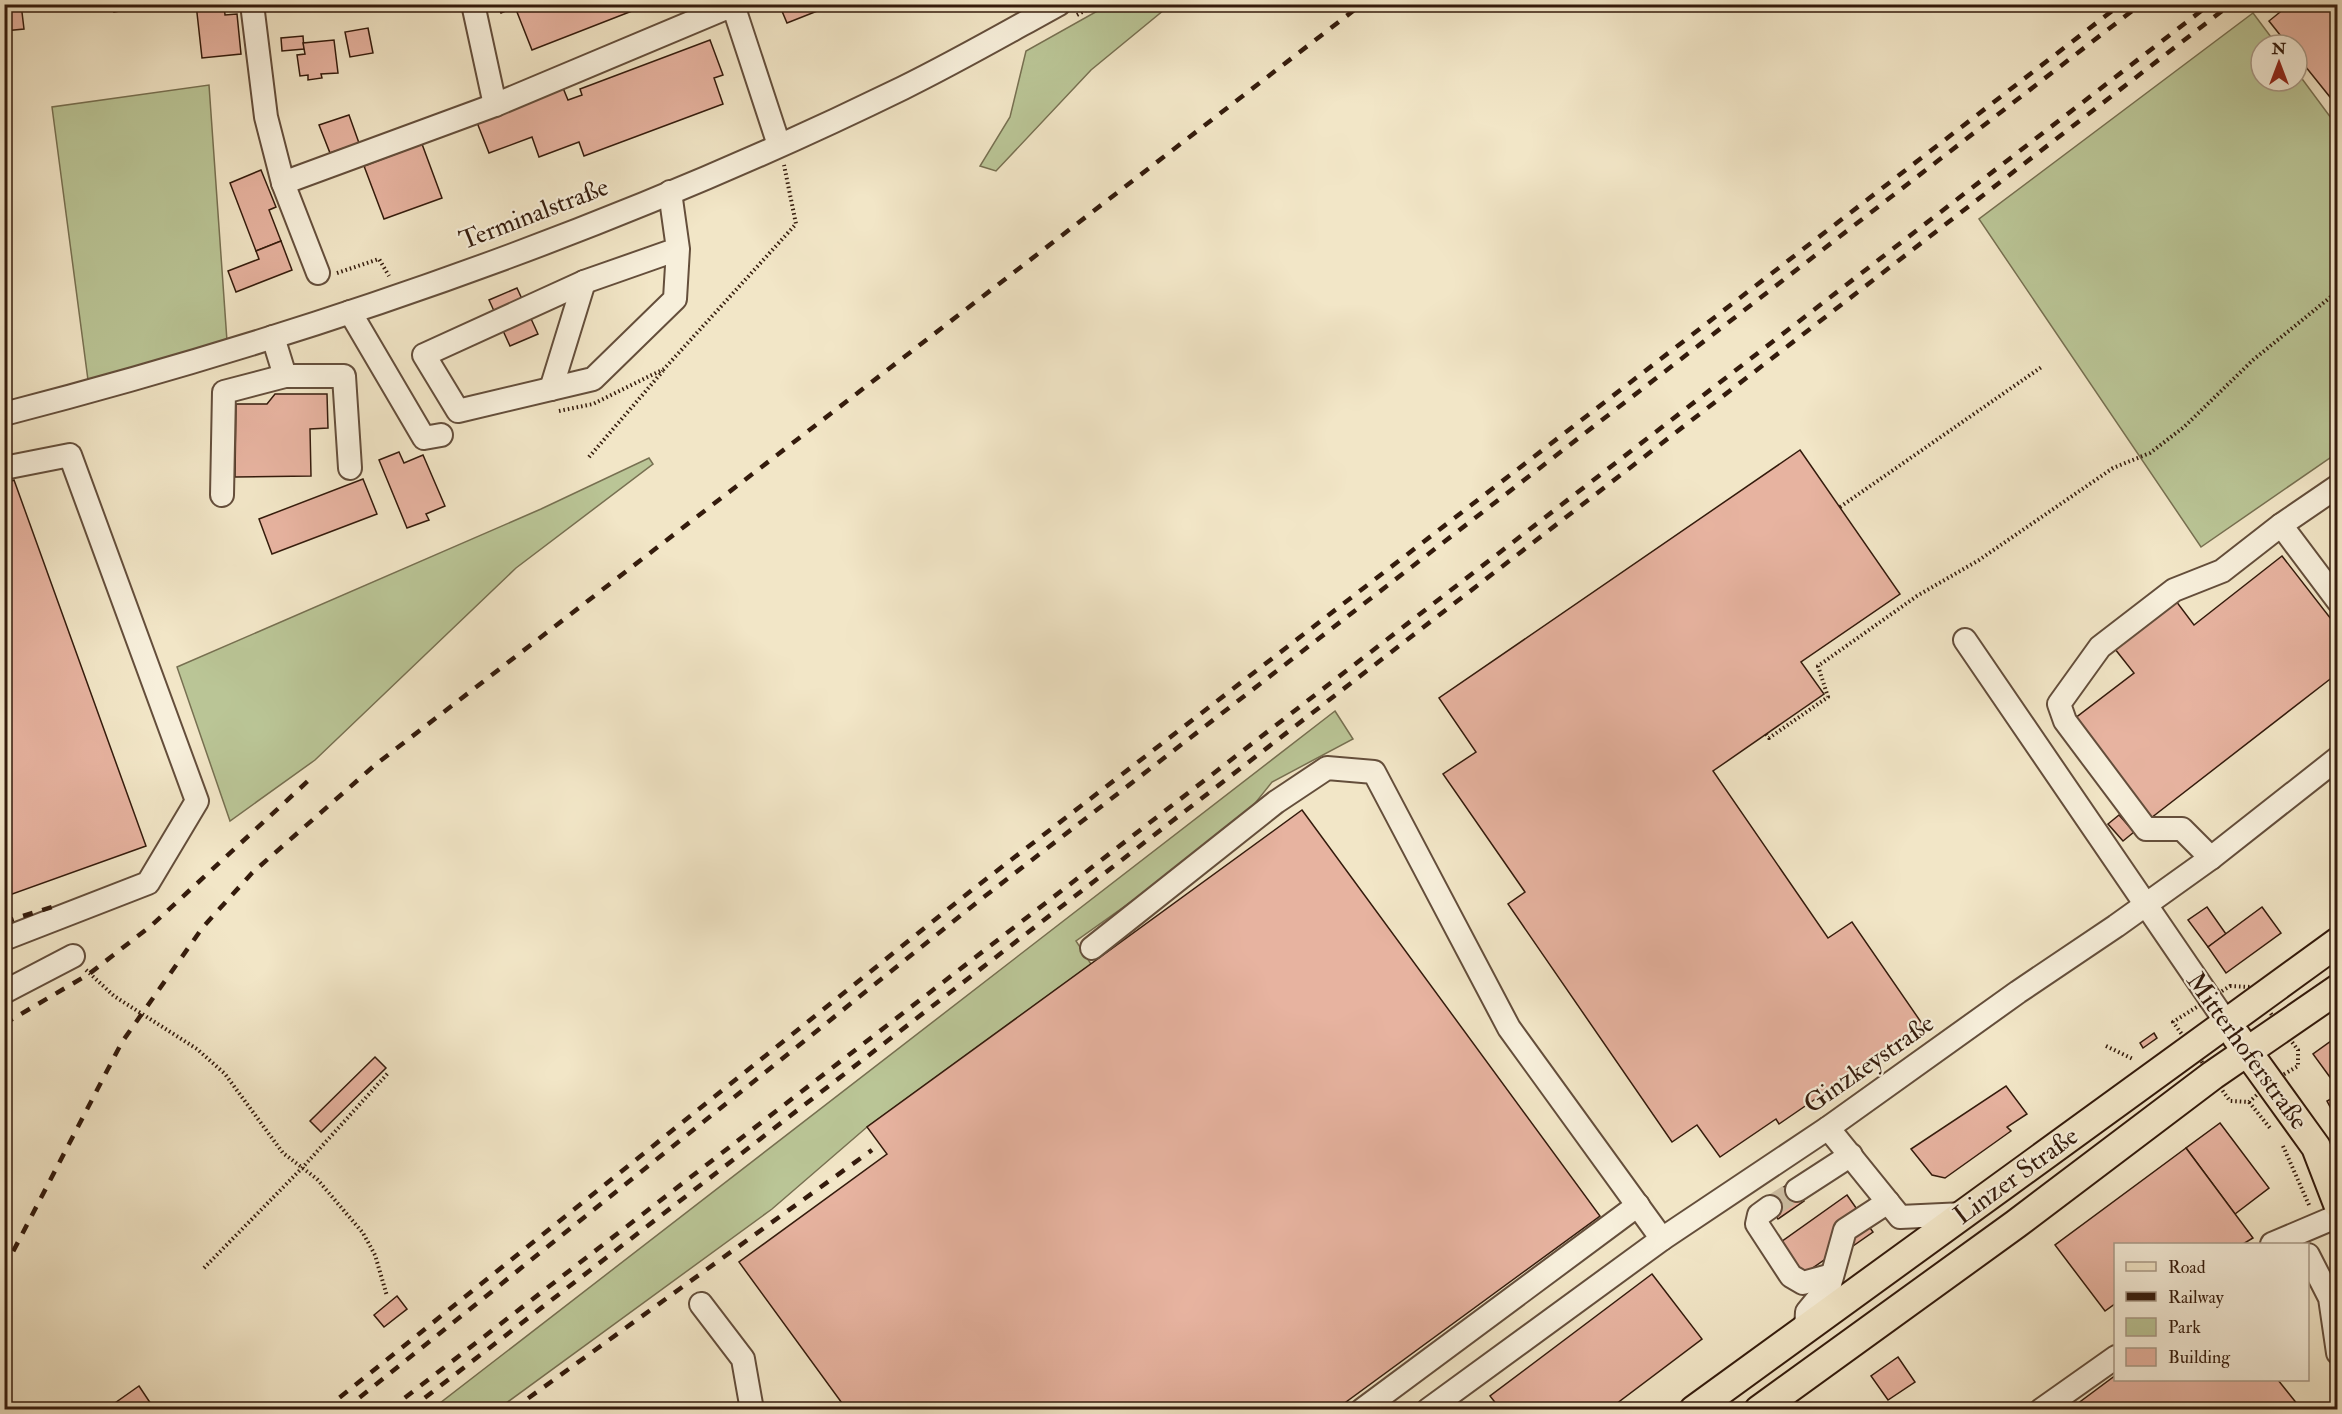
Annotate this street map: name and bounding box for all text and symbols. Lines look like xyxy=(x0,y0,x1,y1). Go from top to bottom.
north arrow xyxy=(2249,33,2309,93)
text: N xyxy=(2271,39,2287,59)
street label: Terminalstraße xyxy=(455,171,613,257)
street label: Mitterhoferstraße xyxy=(2179,966,2315,1136)
street label: Ginzkeystraße xyxy=(1798,1007,1940,1121)
street label: Linzer Straße xyxy=(1948,1120,2085,1232)
legend xyxy=(2114,1243,2309,1381)
text: Road xyxy=(2168,1256,2206,1279)
text: Railway xyxy=(2168,1286,2225,1309)
text: Park xyxy=(2168,1316,2201,1339)
text: Building xyxy=(2168,1346,2231,1369)

